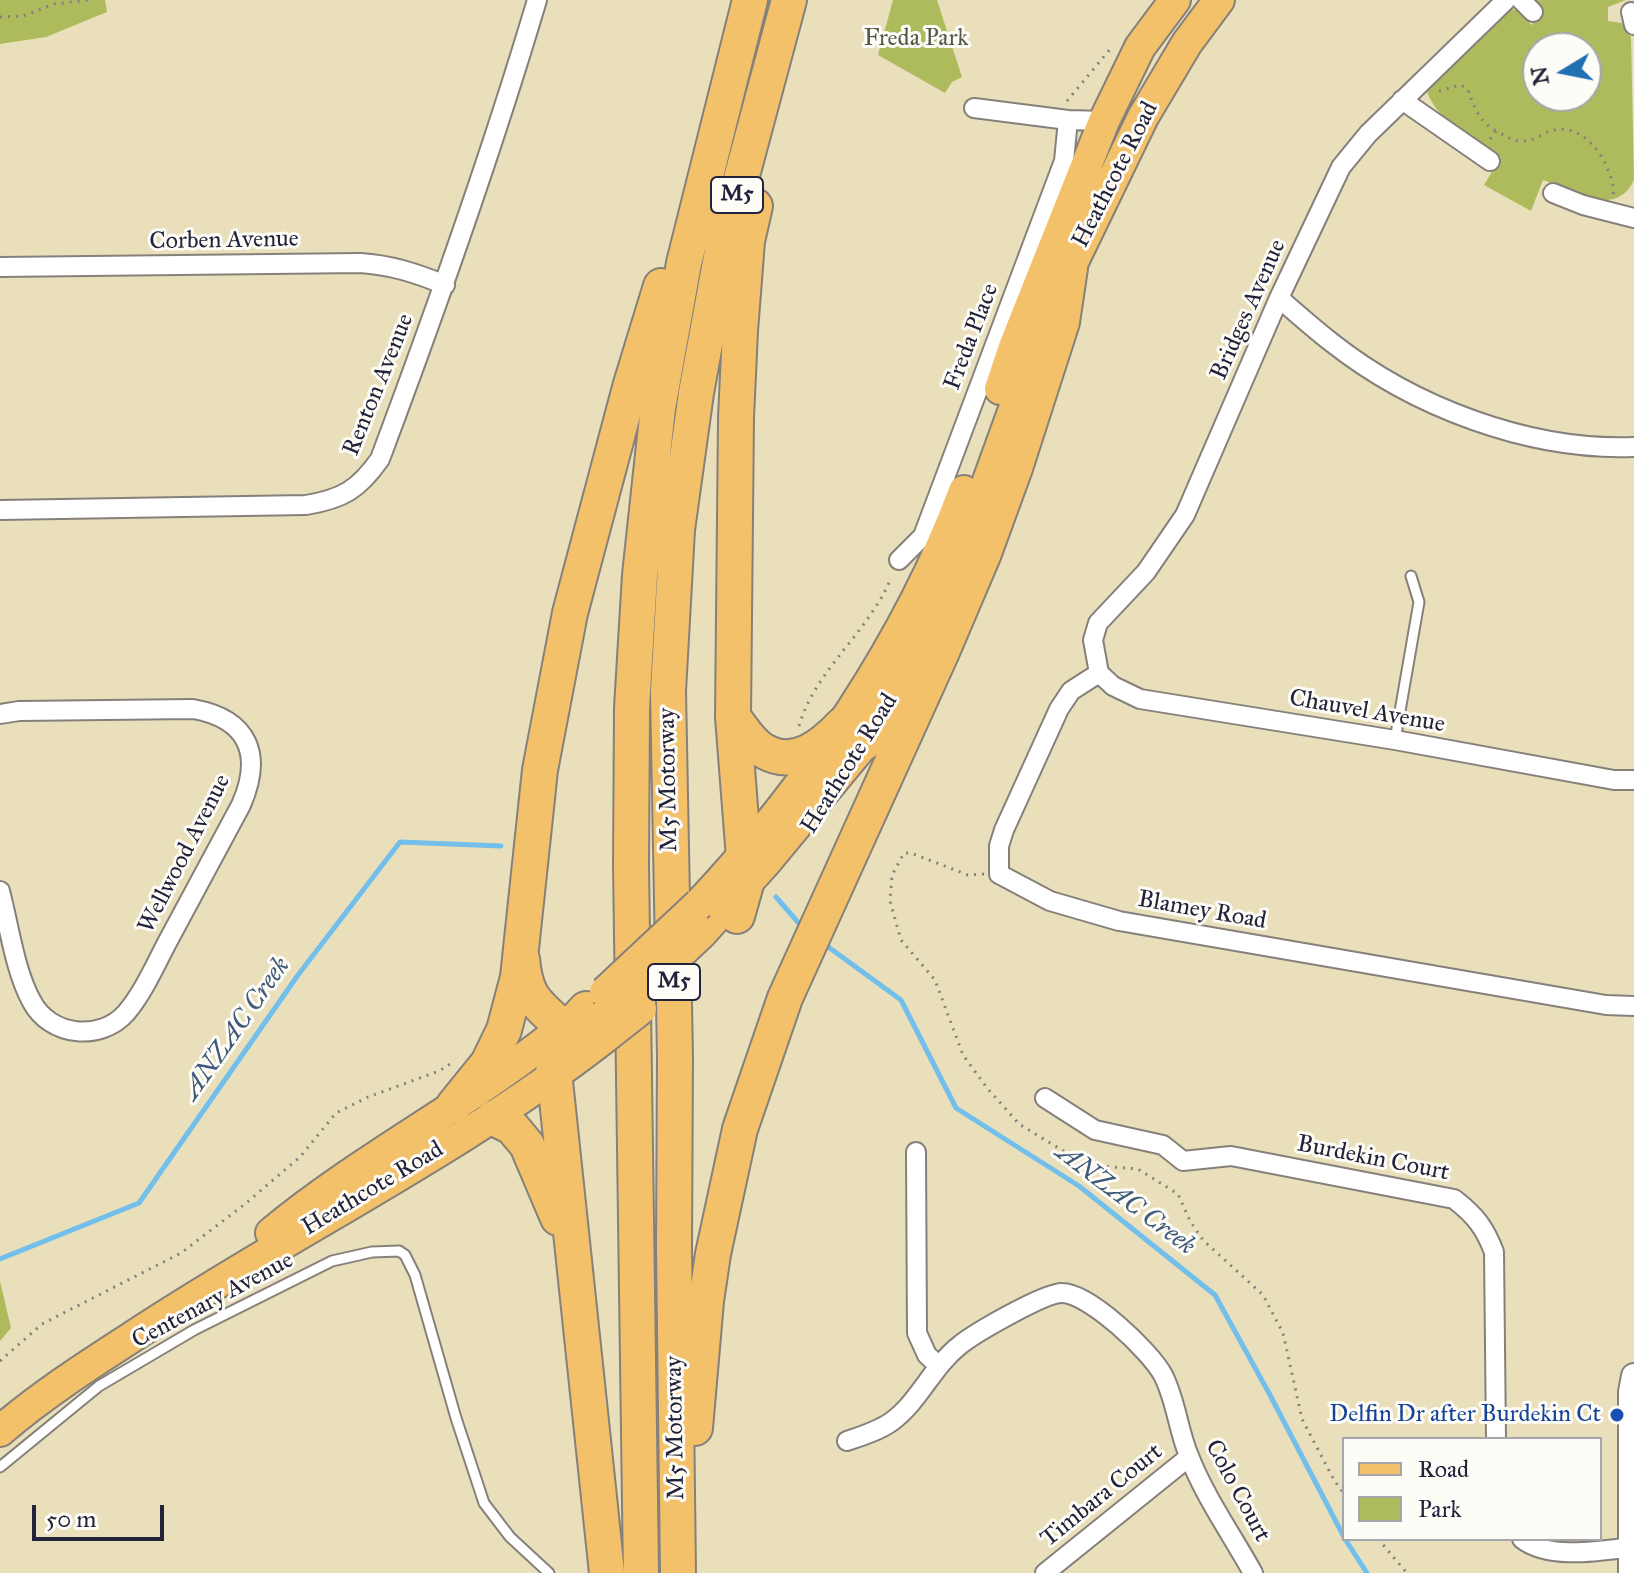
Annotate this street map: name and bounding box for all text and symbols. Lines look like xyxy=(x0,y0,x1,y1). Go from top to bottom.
park label: Freda Park xyxy=(864,25,968,53)
north arrow xyxy=(1522,32,1602,112)
text: N xyxy=(1525,64,1555,87)
street label: Heathcote Road xyxy=(1067,97,1165,253)
road number: M5 xyxy=(711,177,763,213)
street label: Corben Avenue xyxy=(149,225,299,257)
street label: Bridges Avenue xyxy=(1205,235,1293,385)
street label: Freda Place xyxy=(939,280,1005,394)
street label: Renton Avenue xyxy=(337,310,421,460)
street label: Chauvel Avenue xyxy=(1287,684,1447,740)
street label: Heathcote Road xyxy=(795,689,905,839)
street label: M5 Motorway xyxy=(653,708,685,852)
street label: Wellwood Avenue xyxy=(133,770,237,938)
street label: Blamey Road xyxy=(1135,886,1269,936)
water label: ANZAC Creek xyxy=(176,952,298,1106)
road number: M5 xyxy=(648,964,700,1000)
street label: Burdekin Court xyxy=(1295,1130,1451,1188)
street label: Heathcote Road xyxy=(297,1136,449,1242)
water label: ANZAC Creek xyxy=(1049,1137,1201,1263)
street label: Centenary Avenue xyxy=(128,1246,298,1356)
street label: M5 Motorway xyxy=(660,1356,692,1500)
place label: Delfin Dr after Burdekin Ct xyxy=(1329,1401,1601,1429)
marker: Delfin Dr after Burdekin Ct xyxy=(1608,1406,1626,1424)
street label: Colo Court xyxy=(1198,1435,1276,1547)
legend xyxy=(1342,1437,1602,1541)
street label: Timbara Court xyxy=(1035,1438,1169,1554)
text: Road xyxy=(1418,1454,1469,1484)
scale bar xyxy=(36,1489,168,1539)
text: Park xyxy=(1418,1494,1461,1524)
text: 50 m xyxy=(46,1504,96,1534)

